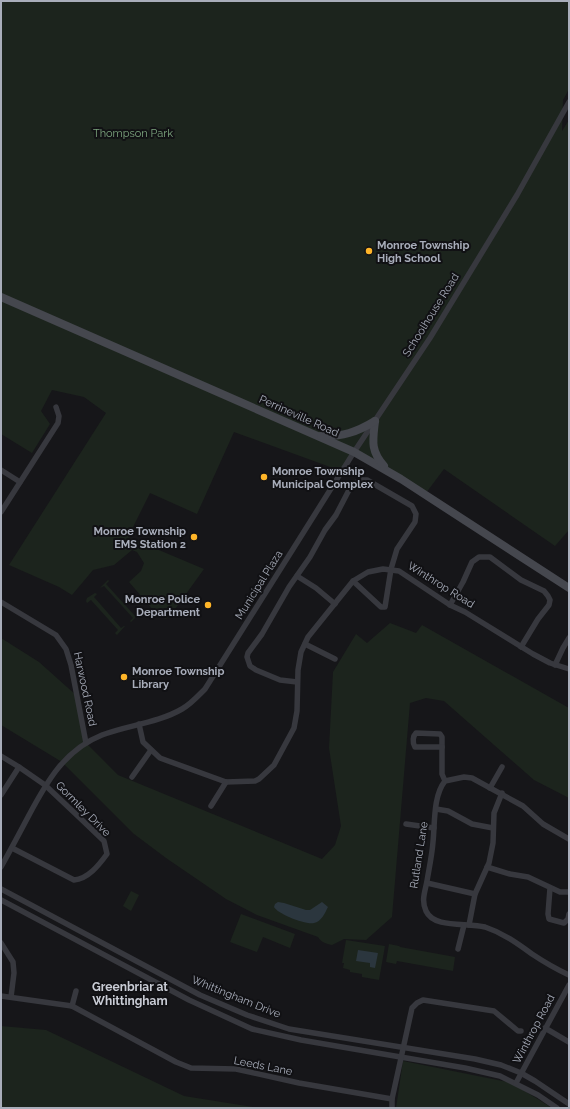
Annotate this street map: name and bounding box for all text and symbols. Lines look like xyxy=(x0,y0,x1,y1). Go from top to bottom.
park label: Thompson Park xyxy=(93,127,173,140)
place label: Monroe Township High School xyxy=(377,239,469,265)
marker: Monroe Township High School xyxy=(364,246,374,256)
street label: Schoolhouse Road xyxy=(400,271,462,359)
street label: Perrineville Road xyxy=(257,393,341,439)
place label: Monroe Township Municipal Complex xyxy=(272,465,373,491)
marker: Monroe Township Municipal Complex xyxy=(259,472,269,482)
place label: Monroe Township EMS Station 2 xyxy=(94,525,186,551)
marker: Monroe Township EMS Station 2 xyxy=(189,532,199,542)
street label: Municipal Plaza xyxy=(233,548,285,622)
street label: Winthrop Road xyxy=(405,559,477,611)
place label: Monroe Police Department xyxy=(125,593,201,619)
marker: Monroe Police Department xyxy=(203,600,213,610)
street label: Harwood Road xyxy=(71,651,99,728)
place label: Monroe Township Library xyxy=(132,665,224,691)
marker: Monroe Township Library xyxy=(119,672,129,682)
street label: Gormley Drive xyxy=(53,779,114,840)
street label: Rutland Lane xyxy=(407,820,431,889)
street label: Whittingham Drive xyxy=(190,973,283,1021)
district label: Greenbriar at Whittingham xyxy=(92,980,168,1008)
street label: Winthrop Road xyxy=(510,992,558,1066)
street label: Leeds Lane xyxy=(233,1054,294,1078)

